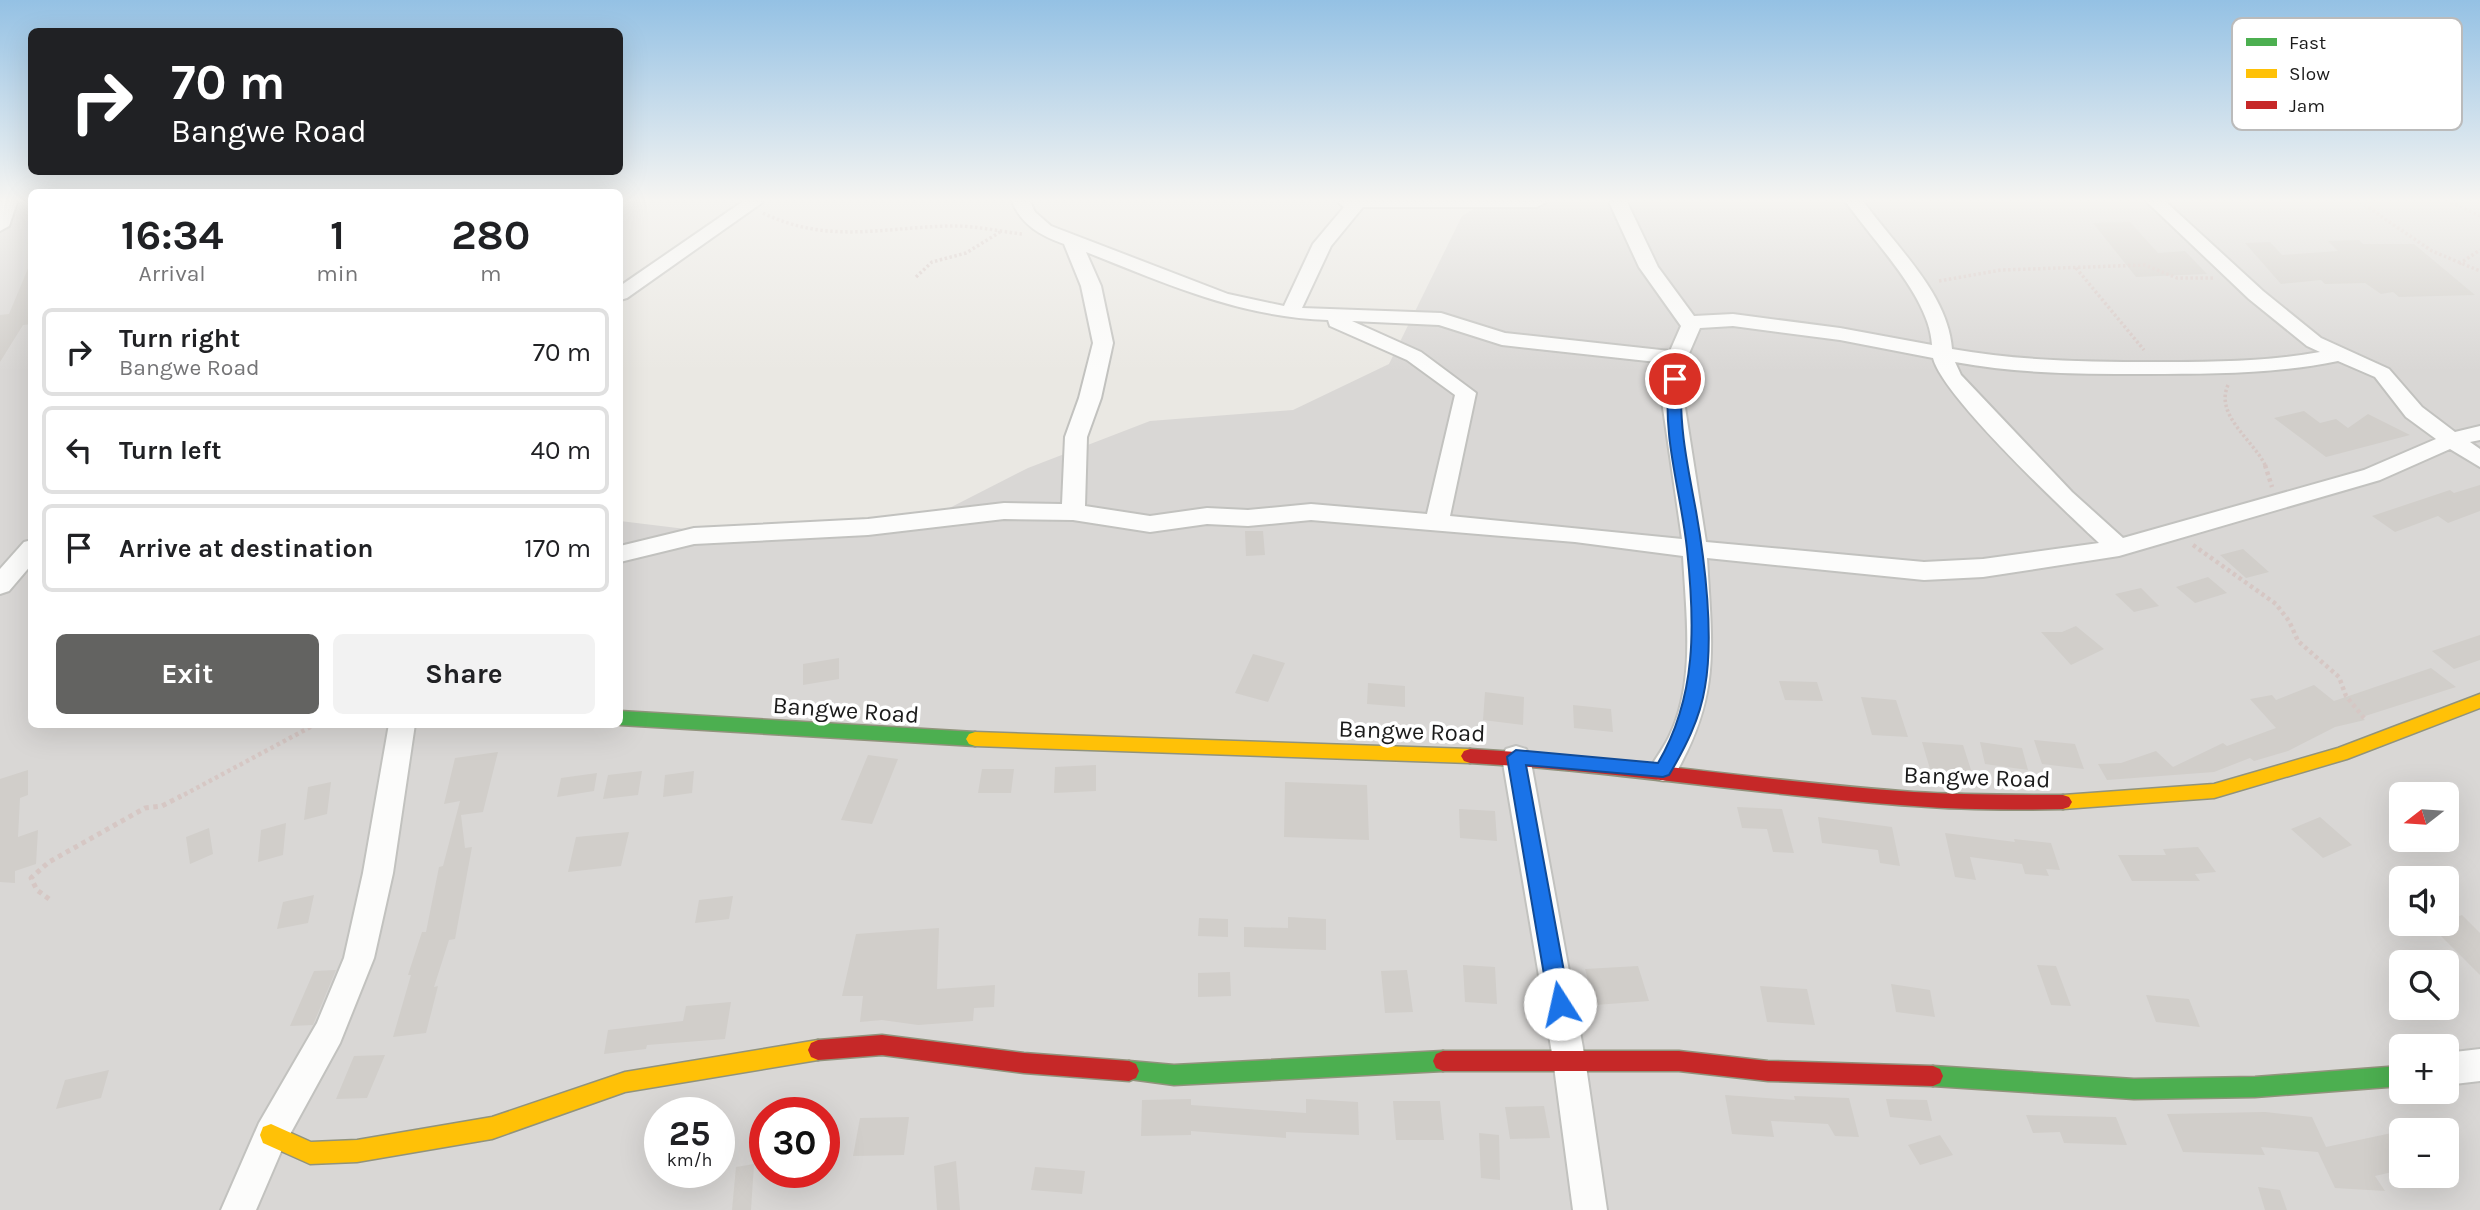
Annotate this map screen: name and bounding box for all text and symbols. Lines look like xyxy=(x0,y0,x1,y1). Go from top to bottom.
legend xyxy=(2232,18,2462,130)
text: Fast xyxy=(2289,32,2326,54)
text: 70 m xyxy=(171,54,285,111)
icon: right xyxy=(56,56,147,147)
text: Slow xyxy=(2289,63,2330,85)
text: Jam xyxy=(2289,95,2325,117)
text: Bangwe Road xyxy=(171,113,367,150)
text: 16:34 xyxy=(121,210,224,260)
text: 1 xyxy=(330,210,345,260)
text: 280 xyxy=(451,210,530,260)
text: Arrival xyxy=(138,260,206,287)
text: min xyxy=(316,260,359,287)
text: m xyxy=(480,260,502,287)
text: Turn right xyxy=(119,323,240,354)
icon: right xyxy=(60,333,98,371)
text: 70 m xyxy=(533,337,591,368)
pin xyxy=(1645,349,1705,409)
text: Bangwe Road xyxy=(119,354,260,381)
icon: arrive xyxy=(1656,360,1694,398)
icon: left xyxy=(60,431,98,469)
text: Turn left xyxy=(119,435,221,466)
text: 40 m xyxy=(531,435,591,466)
icon: arrive xyxy=(60,529,98,567)
text: Arrive at destination xyxy=(119,533,373,564)
text: 170 m xyxy=(524,533,591,564)
button: Exit xyxy=(56,634,319,714)
button: Share xyxy=(333,634,595,714)
street label: Bangwe Road xyxy=(772,691,920,729)
street label: Bangwe Road xyxy=(1338,714,1486,748)
street label: Bangwe Road xyxy=(1903,760,2051,794)
north arrow xyxy=(2389,782,2459,852)
map controls xyxy=(2389,782,2459,1188)
button: sound xyxy=(2389,866,2459,936)
button: search xyxy=(2389,950,2459,1020)
position arrow xyxy=(1523,967,1597,1041)
button: + xyxy=(2389,1034,2459,1104)
speed limit sign: 30 xyxy=(749,1097,840,1188)
text: 25 xyxy=(669,1113,710,1154)
button: − xyxy=(2389,1118,2459,1188)
text: km/h xyxy=(667,1149,712,1171)

